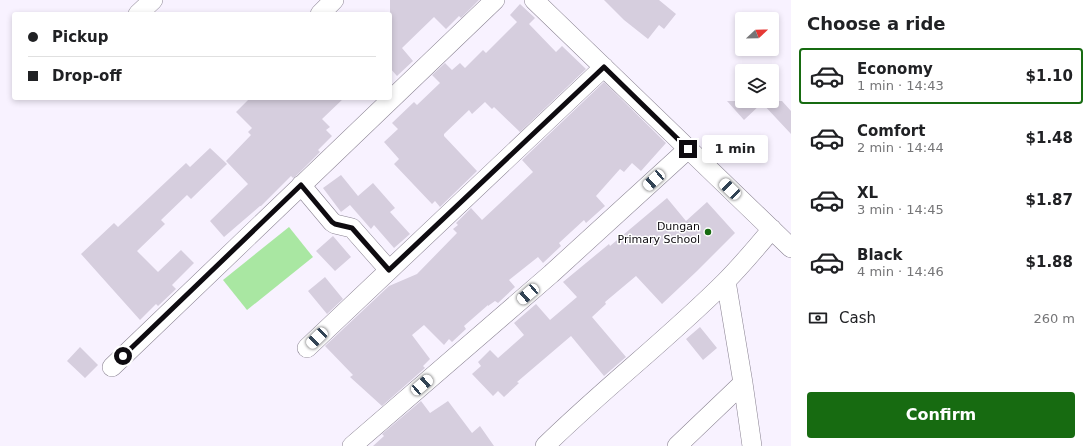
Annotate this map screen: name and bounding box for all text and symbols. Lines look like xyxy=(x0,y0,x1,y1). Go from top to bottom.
north arrow xyxy=(735,12,779,56)
map controls xyxy=(735,12,779,108)
text: Choose a ride xyxy=(807,13,946,34)
text: Pickup xyxy=(52,28,108,46)
icon: car xyxy=(809,58,845,94)
text: Economy xyxy=(857,60,933,78)
button: layers xyxy=(735,64,779,108)
text: Drop-off xyxy=(52,67,122,85)
text: $1.10 xyxy=(1026,67,1073,85)
text: 1 min · 14:43 xyxy=(857,78,944,93)
icon: car xyxy=(809,120,845,156)
text: Comfort xyxy=(857,122,925,140)
text: $1.48 xyxy=(1026,129,1073,147)
callout: 1 min xyxy=(702,135,768,163)
route end xyxy=(679,140,697,158)
text: 2 min · 14:44 xyxy=(857,140,944,155)
text: 1 min xyxy=(715,141,755,156)
car xyxy=(641,168,667,192)
car xyxy=(717,176,743,202)
icon: car xyxy=(809,182,845,218)
text: XL xyxy=(857,184,878,202)
text: $1.87 xyxy=(1026,191,1073,209)
text: 3 min · 14:45 xyxy=(857,202,944,217)
place label: Dungan Primary School xyxy=(617,220,700,246)
marker: Dungan Primary School xyxy=(703,227,713,237)
icon: car xyxy=(809,244,845,280)
text: Black xyxy=(857,246,903,264)
text: $1.88 xyxy=(1026,253,1073,271)
text: 4 min · 14:46 xyxy=(857,264,944,279)
car xyxy=(515,282,541,306)
icon: cash xyxy=(807,307,829,329)
text: Cash xyxy=(839,309,876,327)
text: 260 m xyxy=(1033,311,1075,326)
car xyxy=(304,325,330,351)
route start xyxy=(114,347,132,365)
car xyxy=(409,373,435,397)
button: Confirm xyxy=(807,392,1075,438)

